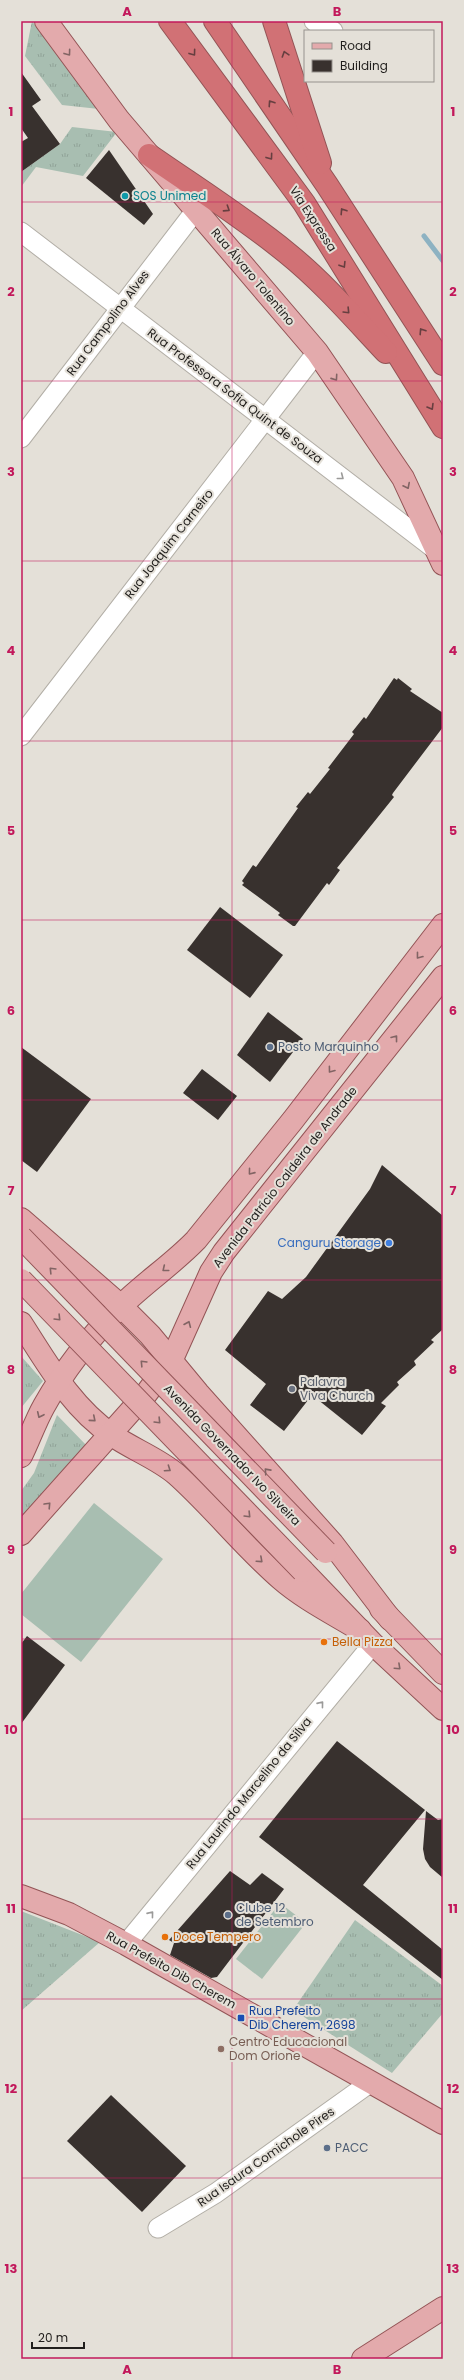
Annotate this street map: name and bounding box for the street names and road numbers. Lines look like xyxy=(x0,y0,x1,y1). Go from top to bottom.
street label: Via Expressa xyxy=(286,183,341,255)
street label: Rua Álvaro Tolentino xyxy=(208,224,299,329)
street label: Rua Campolino Alves xyxy=(62,267,153,379)
street label: Rua Professora Sofia Quint de Souza xyxy=(144,324,327,467)
street label: Rua Joaquim Carneiro xyxy=(120,485,217,602)
street label: Avenida Patrício Caldeira de Andrade xyxy=(208,1083,361,1271)
street label: Avenida Governador Ivo Silveira xyxy=(160,1380,305,1529)
street label: Rua Laurindo Marcelino da Silva xyxy=(182,1713,315,1872)
street label: Rua Prefeito Dib Cherem xyxy=(103,1927,239,2012)
street label: Rua Isaura Comichole Pires xyxy=(194,2103,338,2210)

